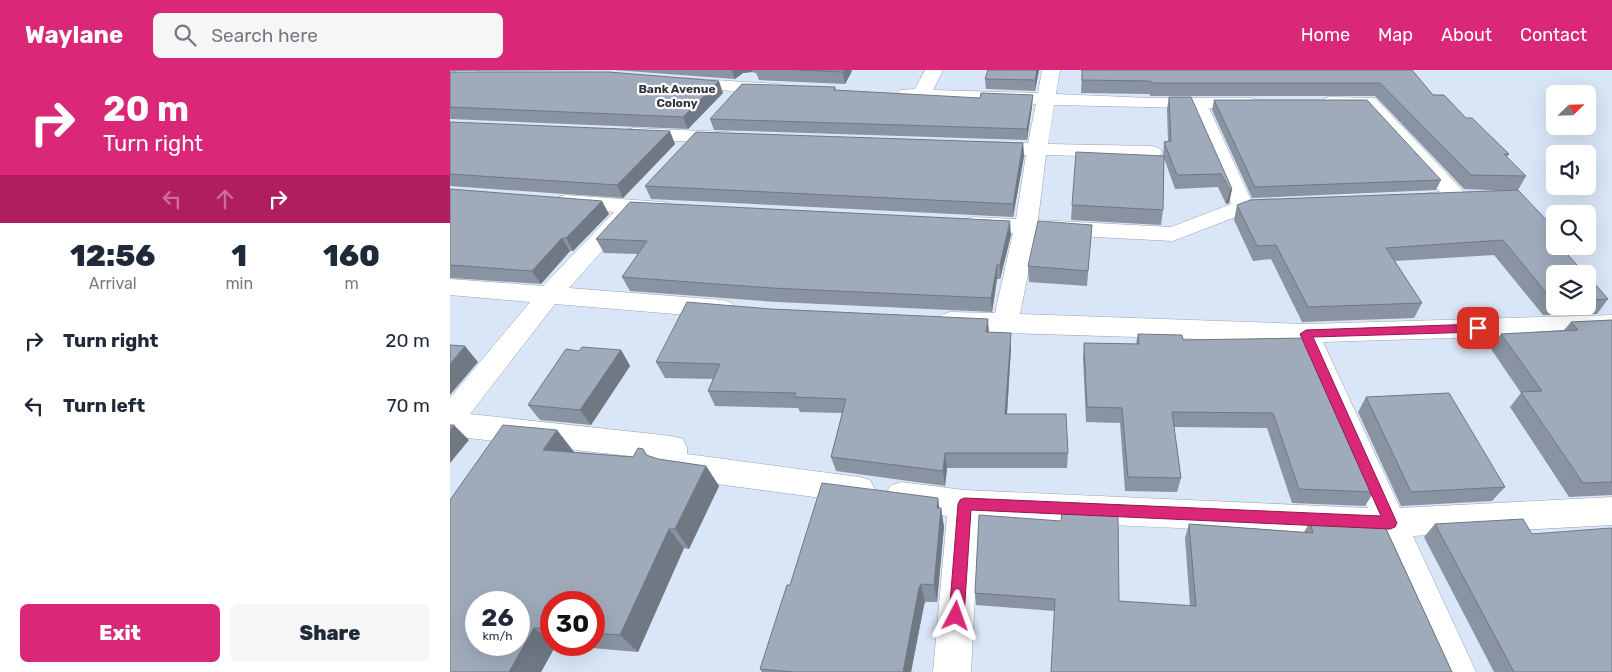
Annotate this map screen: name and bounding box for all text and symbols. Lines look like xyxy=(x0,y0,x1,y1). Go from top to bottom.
search box xyxy=(153,13,503,58)
text: Waylane xyxy=(25,21,123,49)
icon: search xyxy=(171,21,199,49)
text: Search here xyxy=(211,24,318,47)
text: Home xyxy=(1301,24,1350,46)
text: Map xyxy=(1378,24,1413,46)
text: About xyxy=(1441,24,1492,46)
text: Contact xyxy=(1520,24,1587,46)
district label: Bank Avenue Colony xyxy=(638,82,716,110)
north arrow xyxy=(1546,85,1596,135)
map controls xyxy=(1546,85,1596,315)
text: 20 m xyxy=(103,88,189,130)
icon: right xyxy=(20,90,85,155)
text: Turn right xyxy=(103,130,203,157)
button: sound xyxy=(1546,145,1596,195)
icon: left xyxy=(158,185,186,213)
icon: ahead xyxy=(211,185,239,213)
icon: right xyxy=(264,185,292,213)
button: search xyxy=(1546,205,1596,255)
text: 12:56 xyxy=(70,238,155,274)
text: 1 xyxy=(231,238,247,274)
text: 160 xyxy=(323,238,380,274)
button: layers xyxy=(1546,265,1596,315)
text: Arrival xyxy=(89,274,137,293)
text: min xyxy=(225,274,253,293)
text: m xyxy=(344,274,359,293)
pin xyxy=(1457,307,1499,349)
icon: arrive xyxy=(1464,314,1492,342)
icon: right xyxy=(20,327,48,355)
text: Turn right xyxy=(63,329,158,352)
text: 20 m xyxy=(385,329,430,352)
icon: left xyxy=(20,392,48,420)
text: Turn left xyxy=(63,394,145,417)
text: 70 m xyxy=(387,394,430,417)
position arrow xyxy=(929,589,981,641)
speed limit sign: 30 xyxy=(540,591,605,656)
text: 26 xyxy=(481,603,514,632)
button: Exit xyxy=(20,604,220,662)
button: Share xyxy=(230,604,430,662)
text: km/h xyxy=(483,629,512,643)

